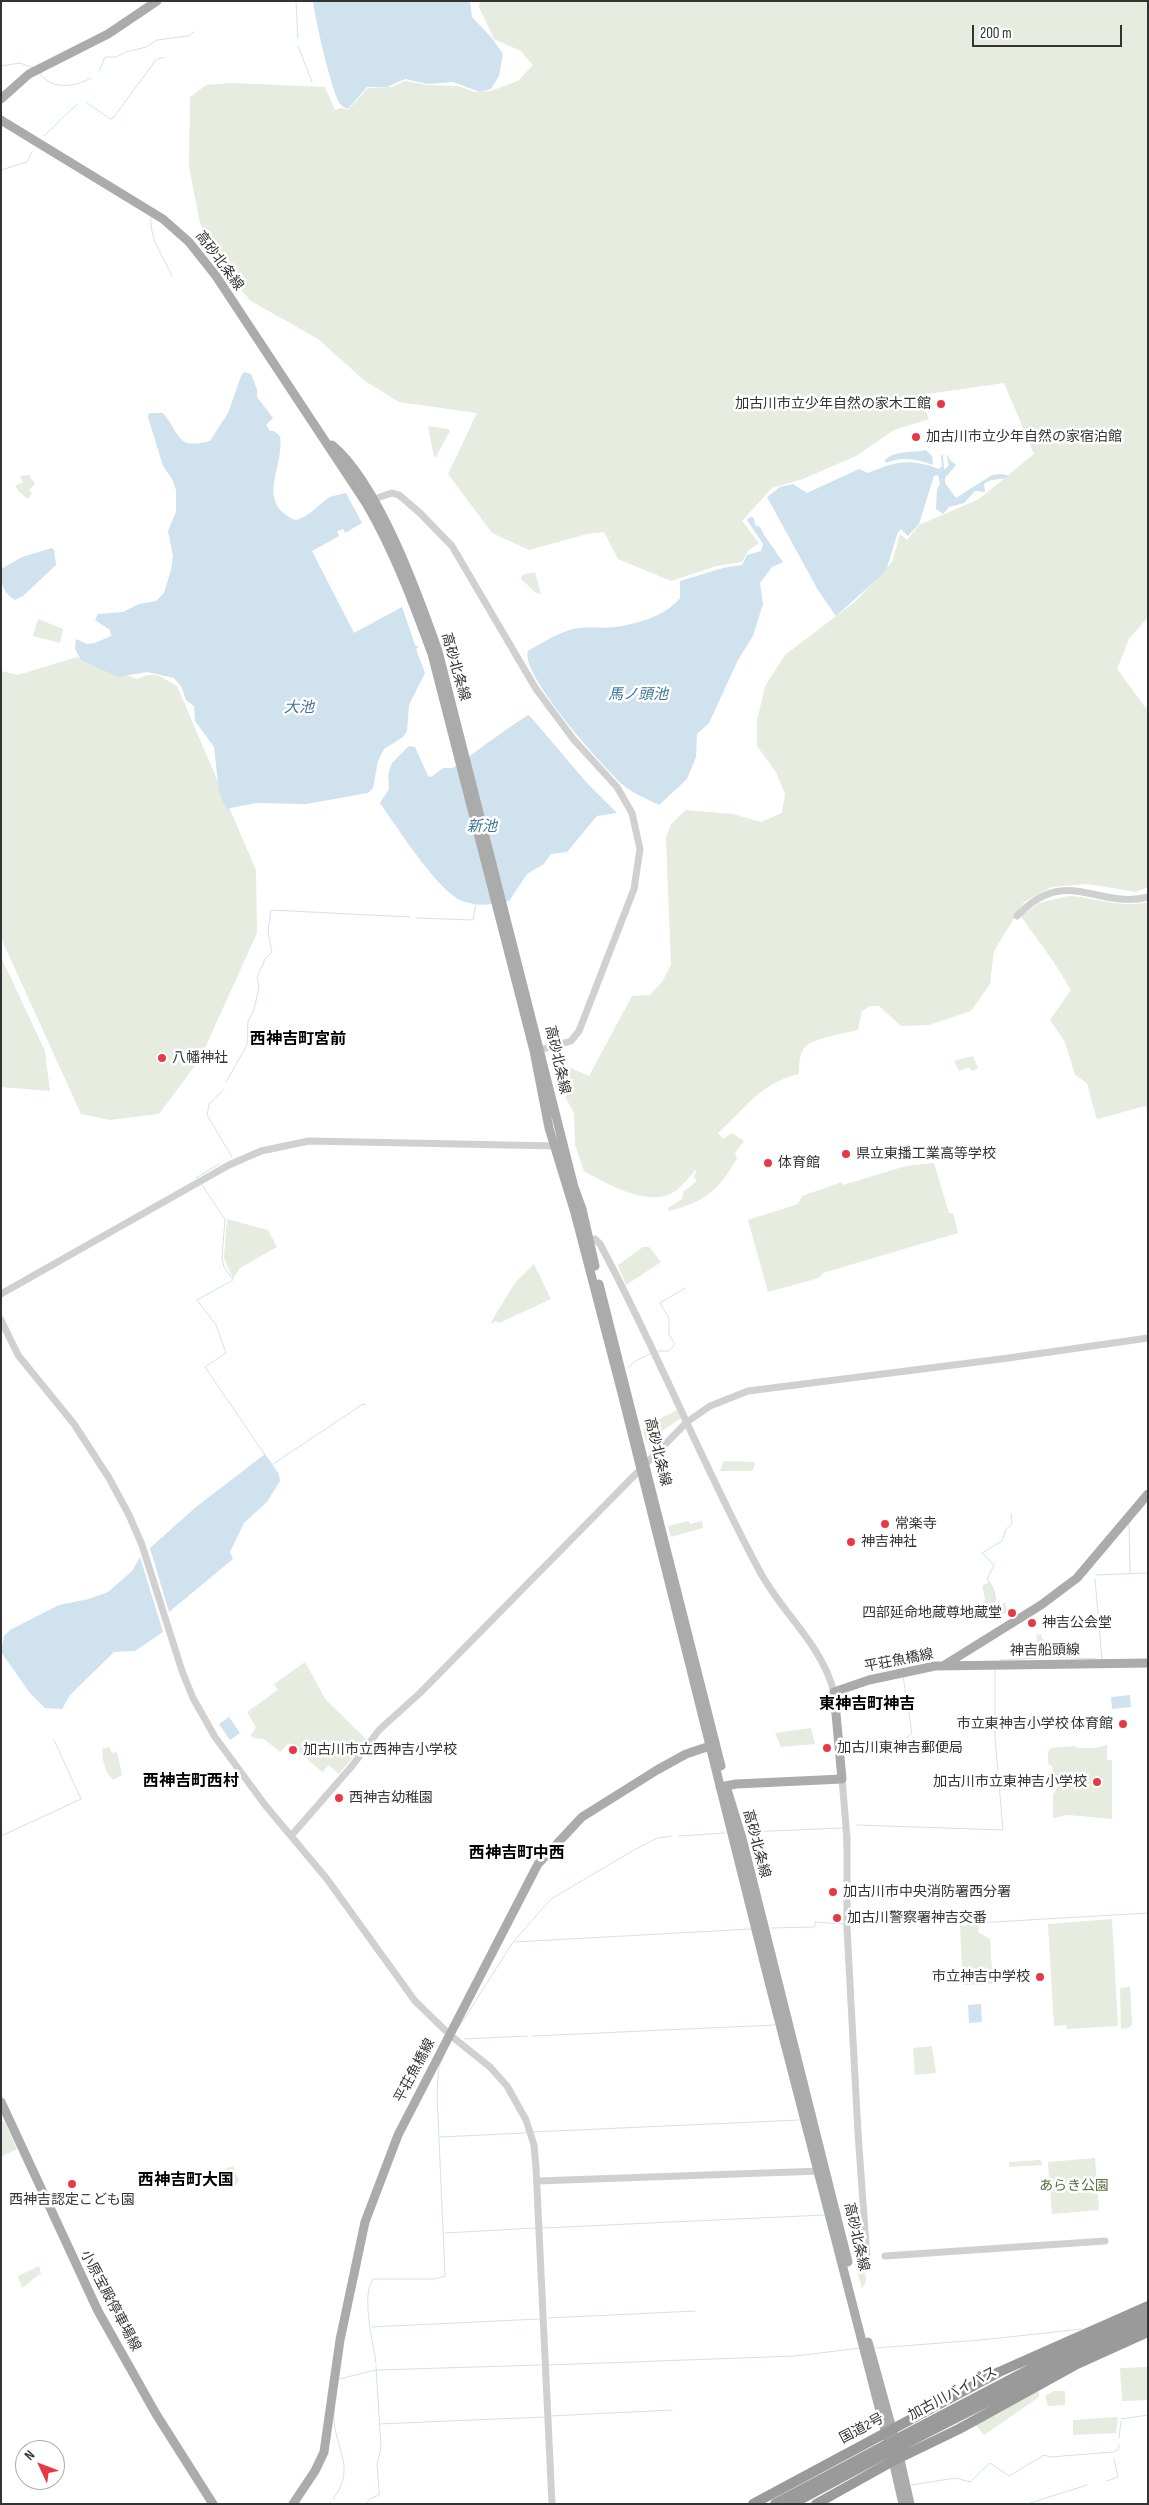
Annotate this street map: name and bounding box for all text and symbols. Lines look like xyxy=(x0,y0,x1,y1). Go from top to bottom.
scale bar xyxy=(974,15,1124,47)
text: 200 m xyxy=(980,24,1012,43)
street label: 高砂北条線 xyxy=(191,228,247,294)
place label: 加古川市立少年自然の家木工館 xyxy=(735,396,931,412)
marker: 加古川市立少年自然の家木工館 xyxy=(935,398,947,410)
place label: 加古川市立少年自然の家宿泊館 xyxy=(926,429,1122,445)
marker: 加古川市立少年自然の家宿泊館 xyxy=(910,431,922,443)
street label: 高砂北条線 xyxy=(437,631,473,703)
water label: 馬ノ頭池 xyxy=(608,686,668,704)
water label: 大池 xyxy=(284,699,314,717)
water label: 新池 xyxy=(467,818,497,836)
street label: 高砂北条線 xyxy=(541,1024,573,1096)
district label: 西神吉町宮前 xyxy=(250,1030,346,1050)
place label: 八幡神社 xyxy=(172,1050,228,1066)
marker: 八幡神社 xyxy=(156,1052,168,1064)
place label: 県立東播工業高等学校 xyxy=(856,1146,996,1162)
marker: 県立東播工業高等学校 xyxy=(840,1148,852,1160)
place label: 体育館 xyxy=(778,1155,820,1171)
marker: 体育館 xyxy=(762,1157,774,1169)
street label: 高砂北条線 xyxy=(640,1416,674,1488)
place label: 常楽寺 xyxy=(895,1516,937,1532)
marker: 常楽寺 xyxy=(879,1518,891,1530)
place label: 神吉神社 xyxy=(861,1534,917,1550)
marker: 神吉神社 xyxy=(845,1536,857,1548)
place label: 四部延命地蔵尊地蔵堂 xyxy=(862,1605,1002,1621)
marker: 四部延命地蔵尊地蔵堂 xyxy=(1006,1607,1018,1619)
place label: 神吉公会堂 xyxy=(1042,1615,1112,1631)
marker: 神吉公会堂 xyxy=(1026,1617,1038,1629)
street label: 神吉船頭線 xyxy=(1010,1642,1080,1660)
street label: 平荘魚橋線 xyxy=(863,1646,935,1676)
district label: 東神吉町神吉 xyxy=(819,1695,915,1715)
place label: 市立東神吉小学校 体育館 xyxy=(957,1716,1113,1732)
marker: 市立東神吉小学校 体育館 xyxy=(1117,1718,1129,1730)
place label: 加古川東神吉郵便局 xyxy=(837,1740,963,1756)
place label: 加古川市立西神吉小学校 xyxy=(303,1742,457,1758)
marker: 加古川東神吉郵便局 xyxy=(821,1742,833,1754)
marker: 加古川市立西神吉小学校 xyxy=(287,1744,299,1756)
district label: 西神吉町西村 xyxy=(143,1772,239,1792)
place label: 加古川市立東神吉小学校 xyxy=(933,1774,1087,1790)
marker: 加古川市立東神吉小学校 xyxy=(1091,1776,1103,1788)
place label: 西神吉幼稚園 xyxy=(349,1790,433,1806)
marker: 西神吉幼稚園 xyxy=(333,1792,345,1804)
street label: 高砂北条線 xyxy=(739,1808,773,1880)
district label: 西神吉町中西 xyxy=(469,1844,565,1864)
place label: 加古川市中央消防署西分署 xyxy=(843,1884,1011,1900)
marker: 加古川市中央消防署西分署 xyxy=(827,1886,839,1898)
place label: 加古川警察署神吉交番 xyxy=(847,1910,987,1926)
marker: 加古川警察署神吉交番 xyxy=(831,1912,843,1924)
place label: 市立神吉中学校 xyxy=(932,1969,1030,1985)
marker: 市立神吉中学校 xyxy=(1034,1971,1046,1983)
street label: 平荘魚橋線 xyxy=(391,2036,439,2106)
district label: 西神吉町大国 xyxy=(138,2171,234,2191)
marker: 西神吉認定こども園 xyxy=(66,2178,78,2190)
park label: あらき公園 xyxy=(1039,2178,1109,2194)
place label: 西神吉認定こども園 xyxy=(9,2192,135,2208)
street label: 高砂北条線 xyxy=(840,2201,872,2273)
street label: 小原宝殿停車場線 xyxy=(76,2248,144,2354)
street label: 加古川バイパス xyxy=(906,2364,1000,2424)
street label: 国道2号 xyxy=(837,2410,887,2448)
north arrow xyxy=(15,2440,65,2490)
text: N xyxy=(21,2447,38,2464)

